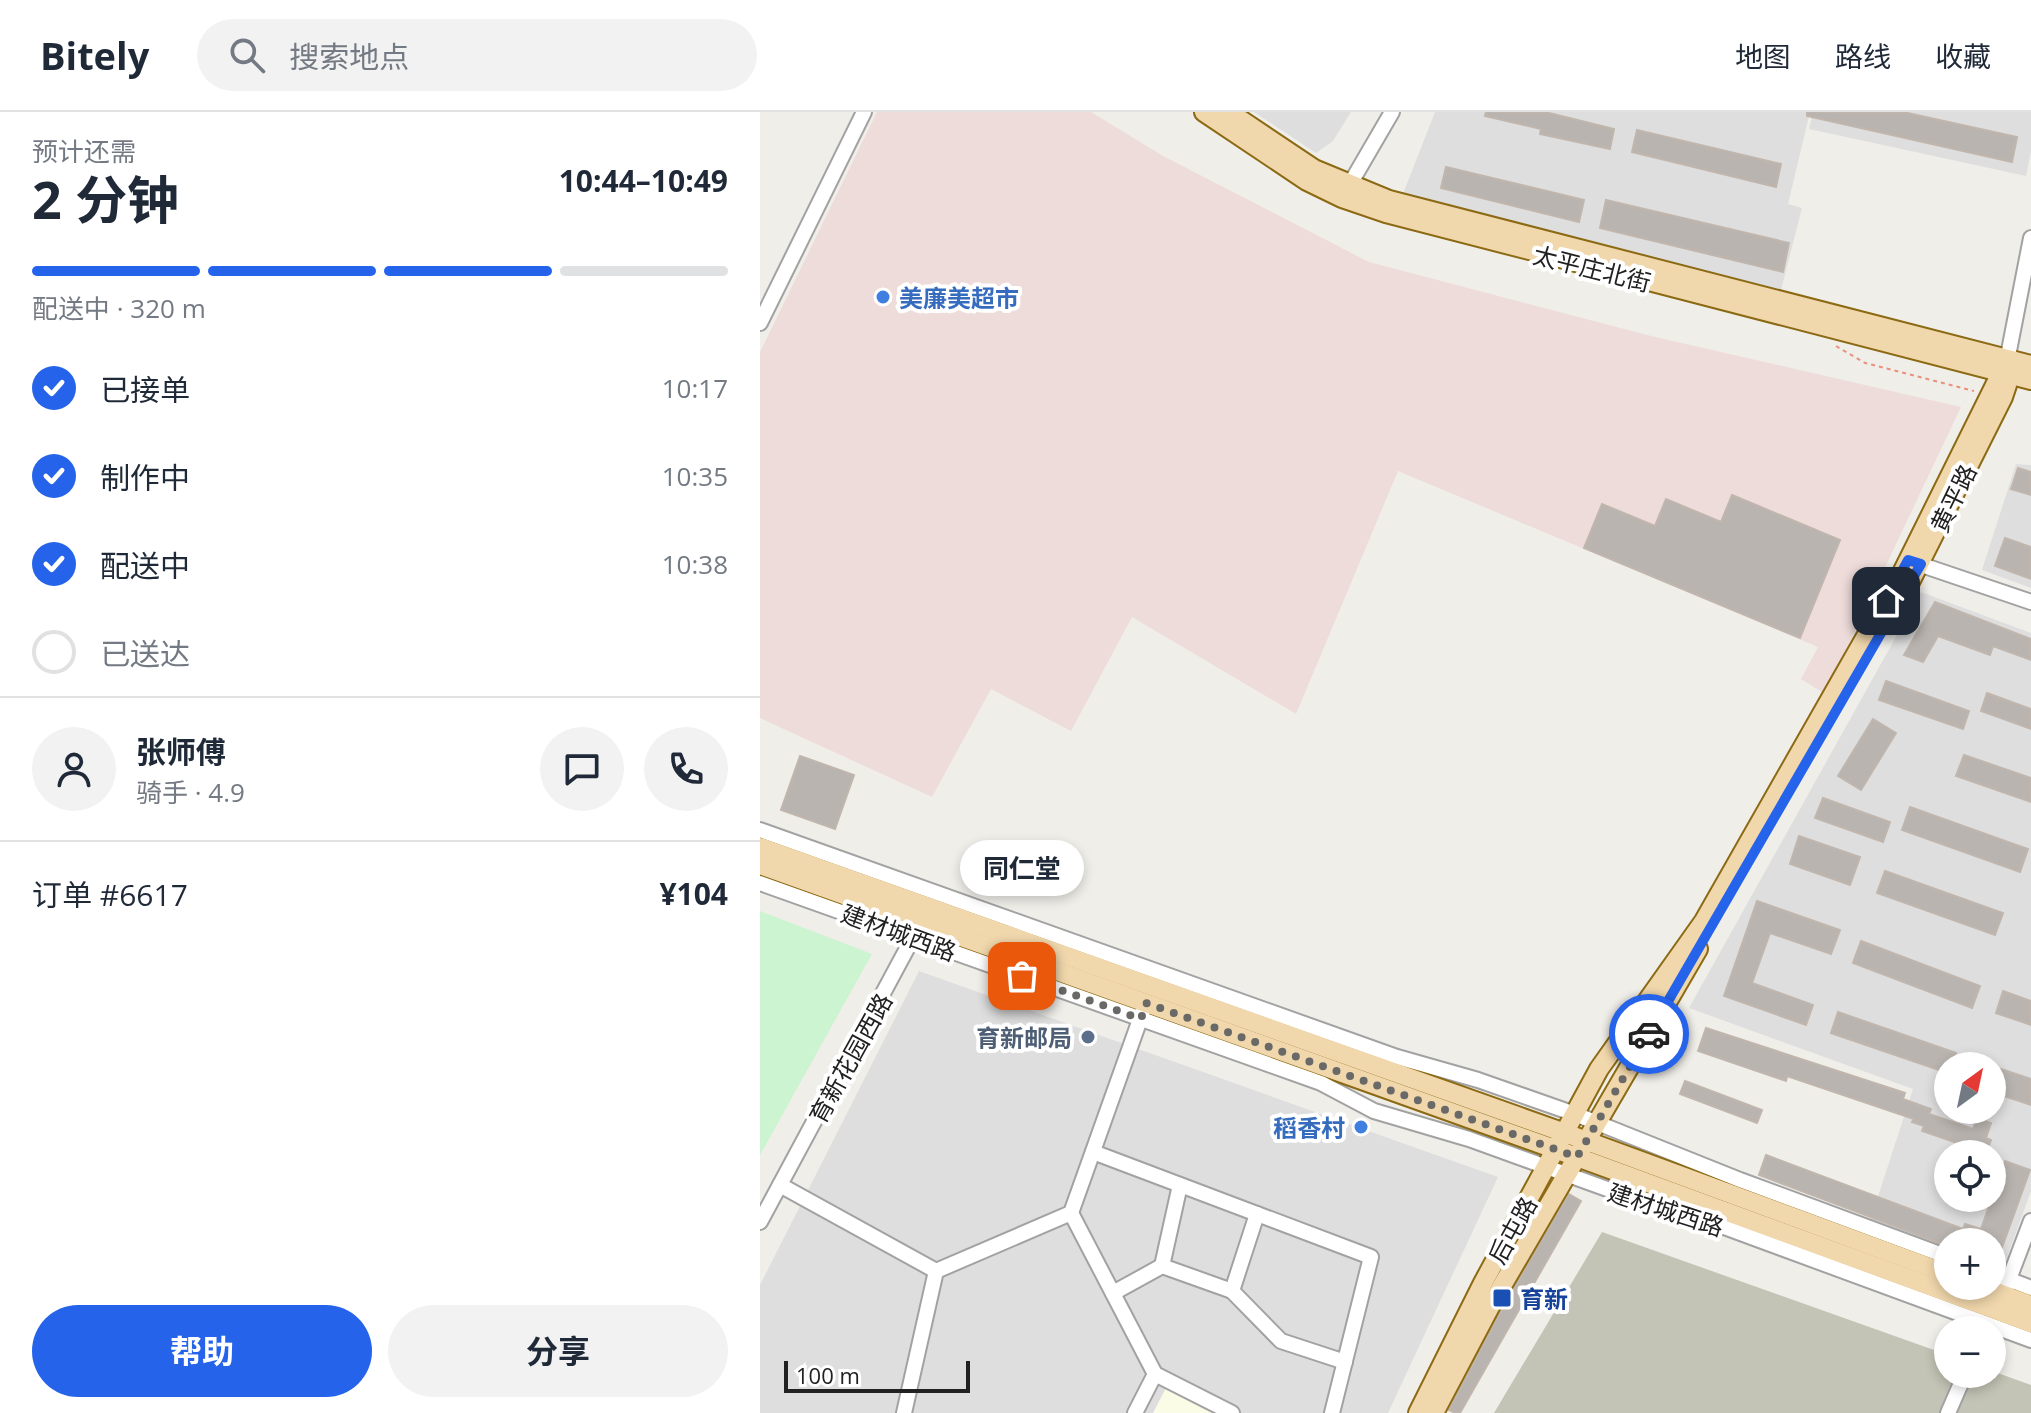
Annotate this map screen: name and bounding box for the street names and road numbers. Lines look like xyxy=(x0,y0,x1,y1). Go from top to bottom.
street label: 太平庄北街 xyxy=(1530,237,1654,299)
street label: 黄平路 xyxy=(1922,458,1984,538)
street label: 建材城西路 xyxy=(837,896,961,968)
street label: 育新花园西路 xyxy=(801,987,899,1129)
street label: 建材城西路 xyxy=(1604,1175,1728,1243)
street label: 后屯路 xyxy=(1480,1191,1544,1269)

